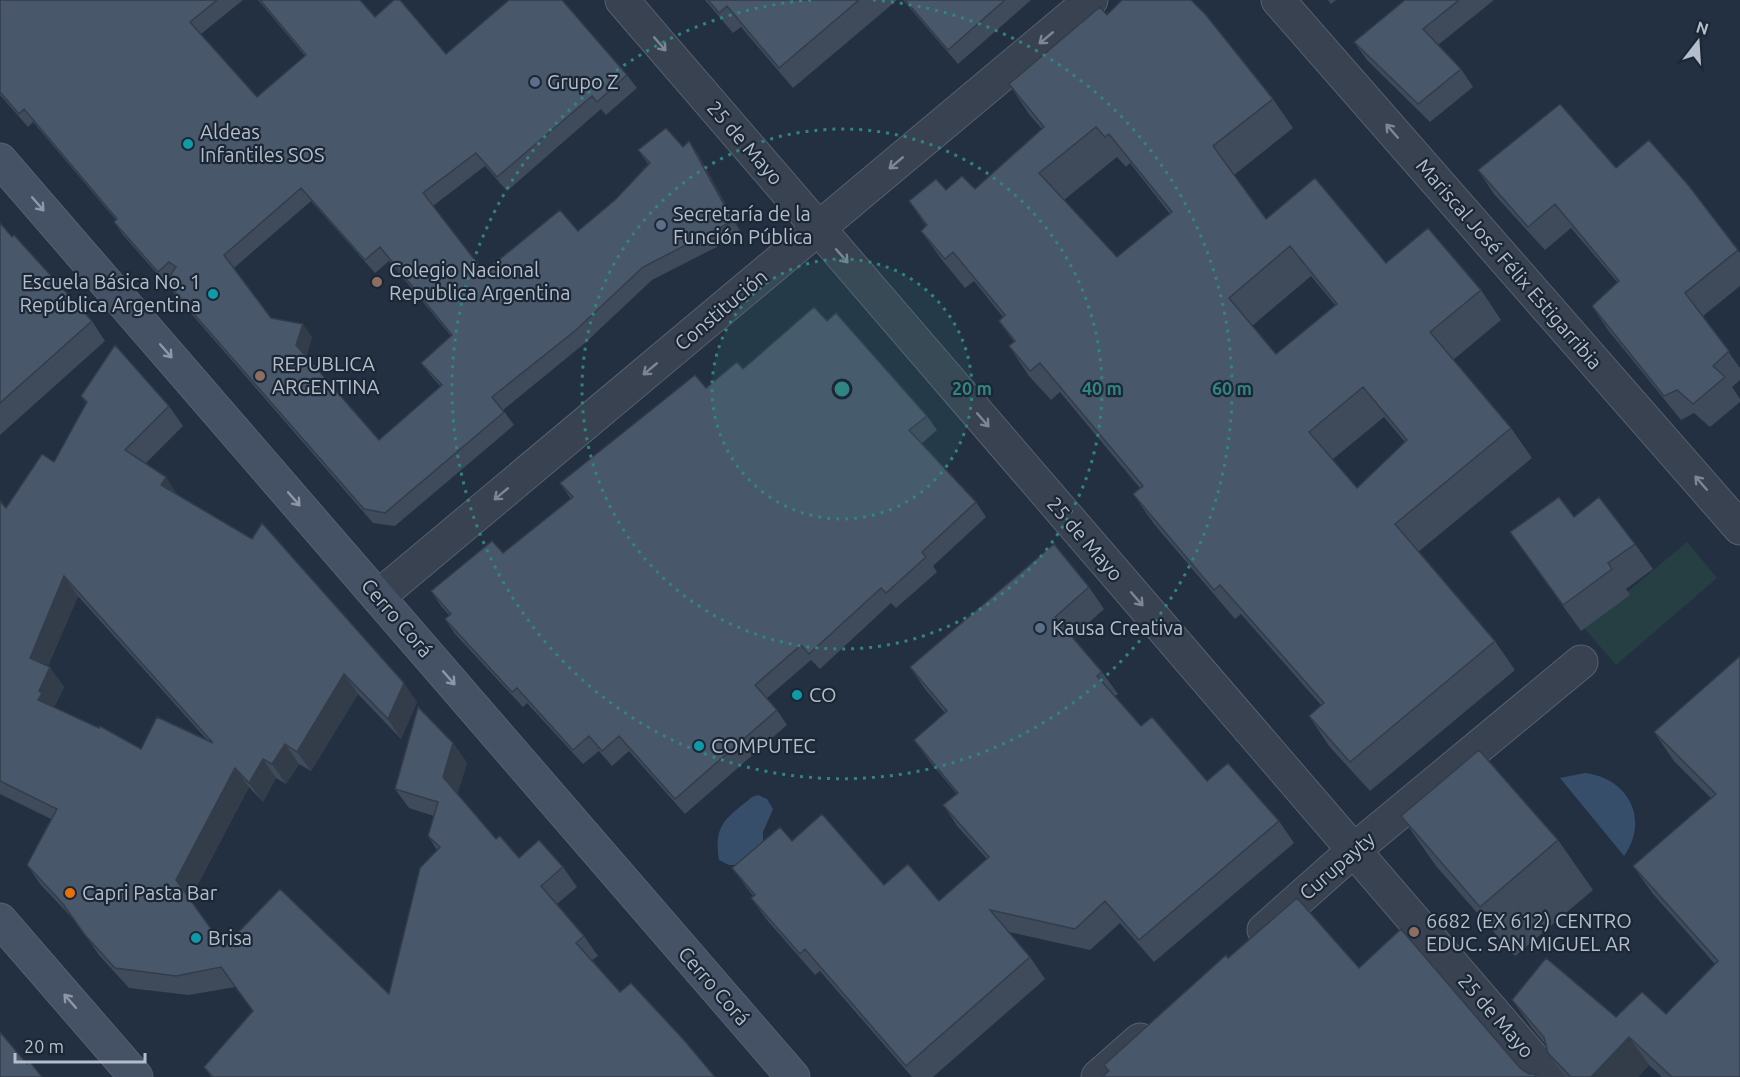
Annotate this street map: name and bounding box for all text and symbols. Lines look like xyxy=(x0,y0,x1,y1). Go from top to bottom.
north arrow xyxy=(1668,12,1728,72)
text: N xyxy=(1694,17,1711,38)
one-way arrow xyxy=(1038,31,1054,44)
one-way arrow xyxy=(653,36,667,51)
place label: Grupo Z xyxy=(547,70,619,93)
marker: Grupo Z xyxy=(528,75,542,89)
street label: 25 de Mayo xyxy=(703,96,788,189)
place label: Aldeas Infantiles SOS xyxy=(200,120,325,166)
one-way arrow xyxy=(1385,124,1399,139)
marker: Aldeas Infantiles SOS xyxy=(181,137,195,151)
street label: Mariscal José Félix Estigarribia xyxy=(1412,154,1607,374)
one-way arrow xyxy=(889,156,905,169)
one-way arrow xyxy=(31,196,45,211)
place label: Secretaría de la Función Pública xyxy=(673,202,813,248)
marker: Secretaría de la Función Pública xyxy=(654,218,668,232)
one-way arrow xyxy=(835,248,849,263)
place label: Colegio Nacional Republica Argentina xyxy=(389,258,570,304)
street label: Constitución xyxy=(670,264,771,355)
place label: Escuela Básica No. 1 República Argentina xyxy=(20,270,201,316)
marker: Colegio Nacional Republica Argentina xyxy=(370,275,384,289)
marker: Escuela Básica No. 1 República Argentina xyxy=(206,287,220,301)
one-way arrow xyxy=(159,343,173,358)
place label: REPUBLICA ARGENTINA xyxy=(272,352,380,398)
one-way arrow xyxy=(643,362,658,376)
marker: REPUBLICA ARGENTINA xyxy=(253,369,267,383)
text: 20 m xyxy=(952,378,992,398)
text: 40 m xyxy=(1082,378,1122,398)
text: 60 m xyxy=(1212,378,1252,398)
centre of rings xyxy=(832,379,852,399)
one-way arrow xyxy=(976,412,990,427)
one-way arrow xyxy=(1694,475,1708,490)
one-way arrow xyxy=(494,487,509,501)
one-way arrow xyxy=(287,491,301,506)
street label: 25 de Mayo xyxy=(1043,492,1128,585)
street label: Cerro Corá xyxy=(357,574,438,662)
one-way arrow xyxy=(1130,591,1144,606)
place label: Kausa Creativa xyxy=(1052,616,1183,639)
marker: Kausa Creativa xyxy=(1033,621,1047,635)
one-way arrow xyxy=(442,670,455,686)
place label: CO xyxy=(809,683,837,706)
marker: CO xyxy=(790,688,804,702)
place label: COMPUTEC xyxy=(711,734,816,757)
marker: COMPUTEC xyxy=(692,739,706,753)
street label: Curupayty xyxy=(1295,827,1379,904)
place label: Capri Pasta Bar xyxy=(82,881,218,904)
marker: Capri Pasta Bar xyxy=(63,886,77,900)
place label: 6682 (EX 612) CENTRO EDUC. SAN MIGUEL AR xyxy=(1426,909,1632,955)
marker: 6682 (EX 612) CENTRO EDUC. SAN MIGUEL AR xyxy=(1407,925,1421,939)
place label: Brisa xyxy=(208,926,252,949)
marker: Brisa xyxy=(189,931,203,945)
street label: Cerro Corá xyxy=(674,942,755,1030)
street label: 25 de Mayo xyxy=(1454,969,1539,1062)
one-way arrow xyxy=(63,994,77,1009)
scale bar xyxy=(15,1026,146,1064)
text: 20 m xyxy=(24,1036,64,1056)

